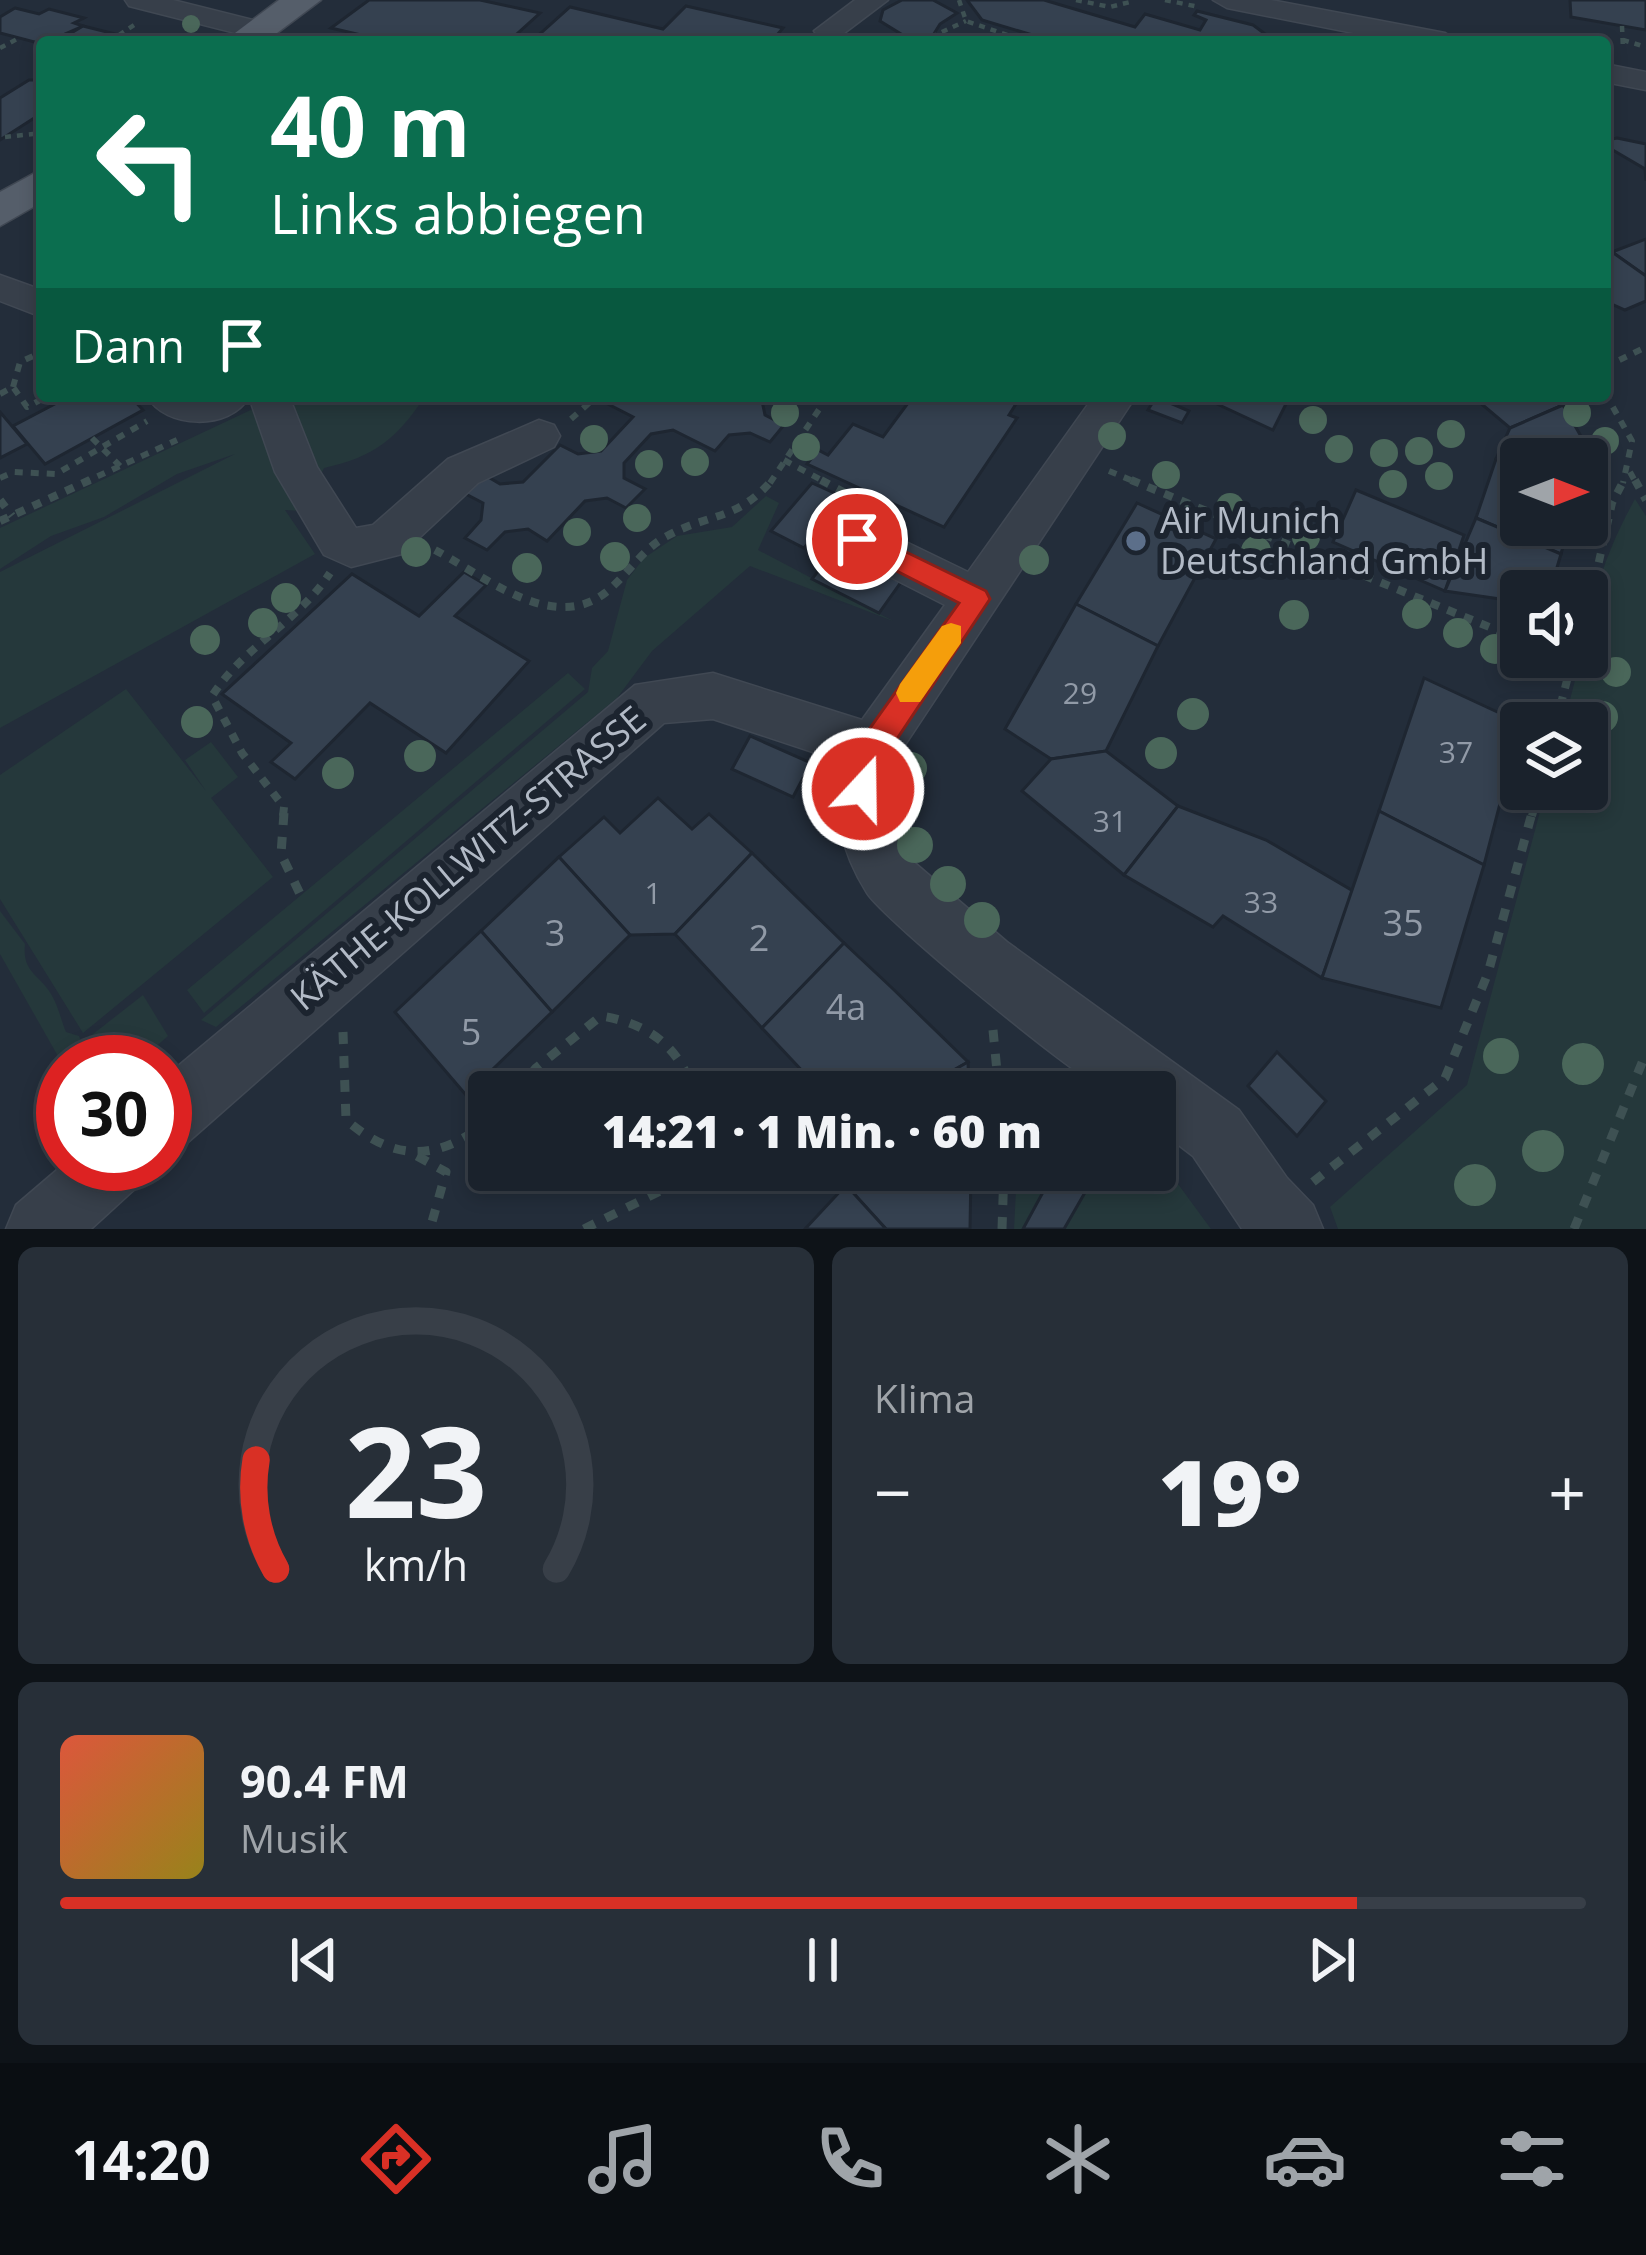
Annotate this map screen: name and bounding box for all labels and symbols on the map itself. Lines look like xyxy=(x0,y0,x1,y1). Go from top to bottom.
north arrow xyxy=(1500,438,1608,546)
pin xyxy=(806,488,908,590)
place label: Air Munich Deutschland GmbH xyxy=(1160,495,1488,585)
marker: Air Munich Deutschland GmbH xyxy=(1123,528,1149,554)
house number: 29 xyxy=(1063,672,1097,713)
street label: KÄTHE-KOLLWITZ-STRASSE xyxy=(280,694,656,1021)
position arrow xyxy=(800,726,926,852)
house number: 37 xyxy=(1439,731,1473,772)
house number: 31 xyxy=(1093,800,1127,841)
house number: 1 xyxy=(644,872,662,913)
house number: 33 xyxy=(1244,881,1278,922)
house number: 35 xyxy=(1382,898,1424,947)
house number: 3 xyxy=(545,908,565,957)
house number: 2 xyxy=(749,913,769,962)
house number: 4a xyxy=(826,982,866,1031)
house number: 5 xyxy=(461,1007,481,1056)
speed limit sign: 30 xyxy=(36,1035,192,1191)

